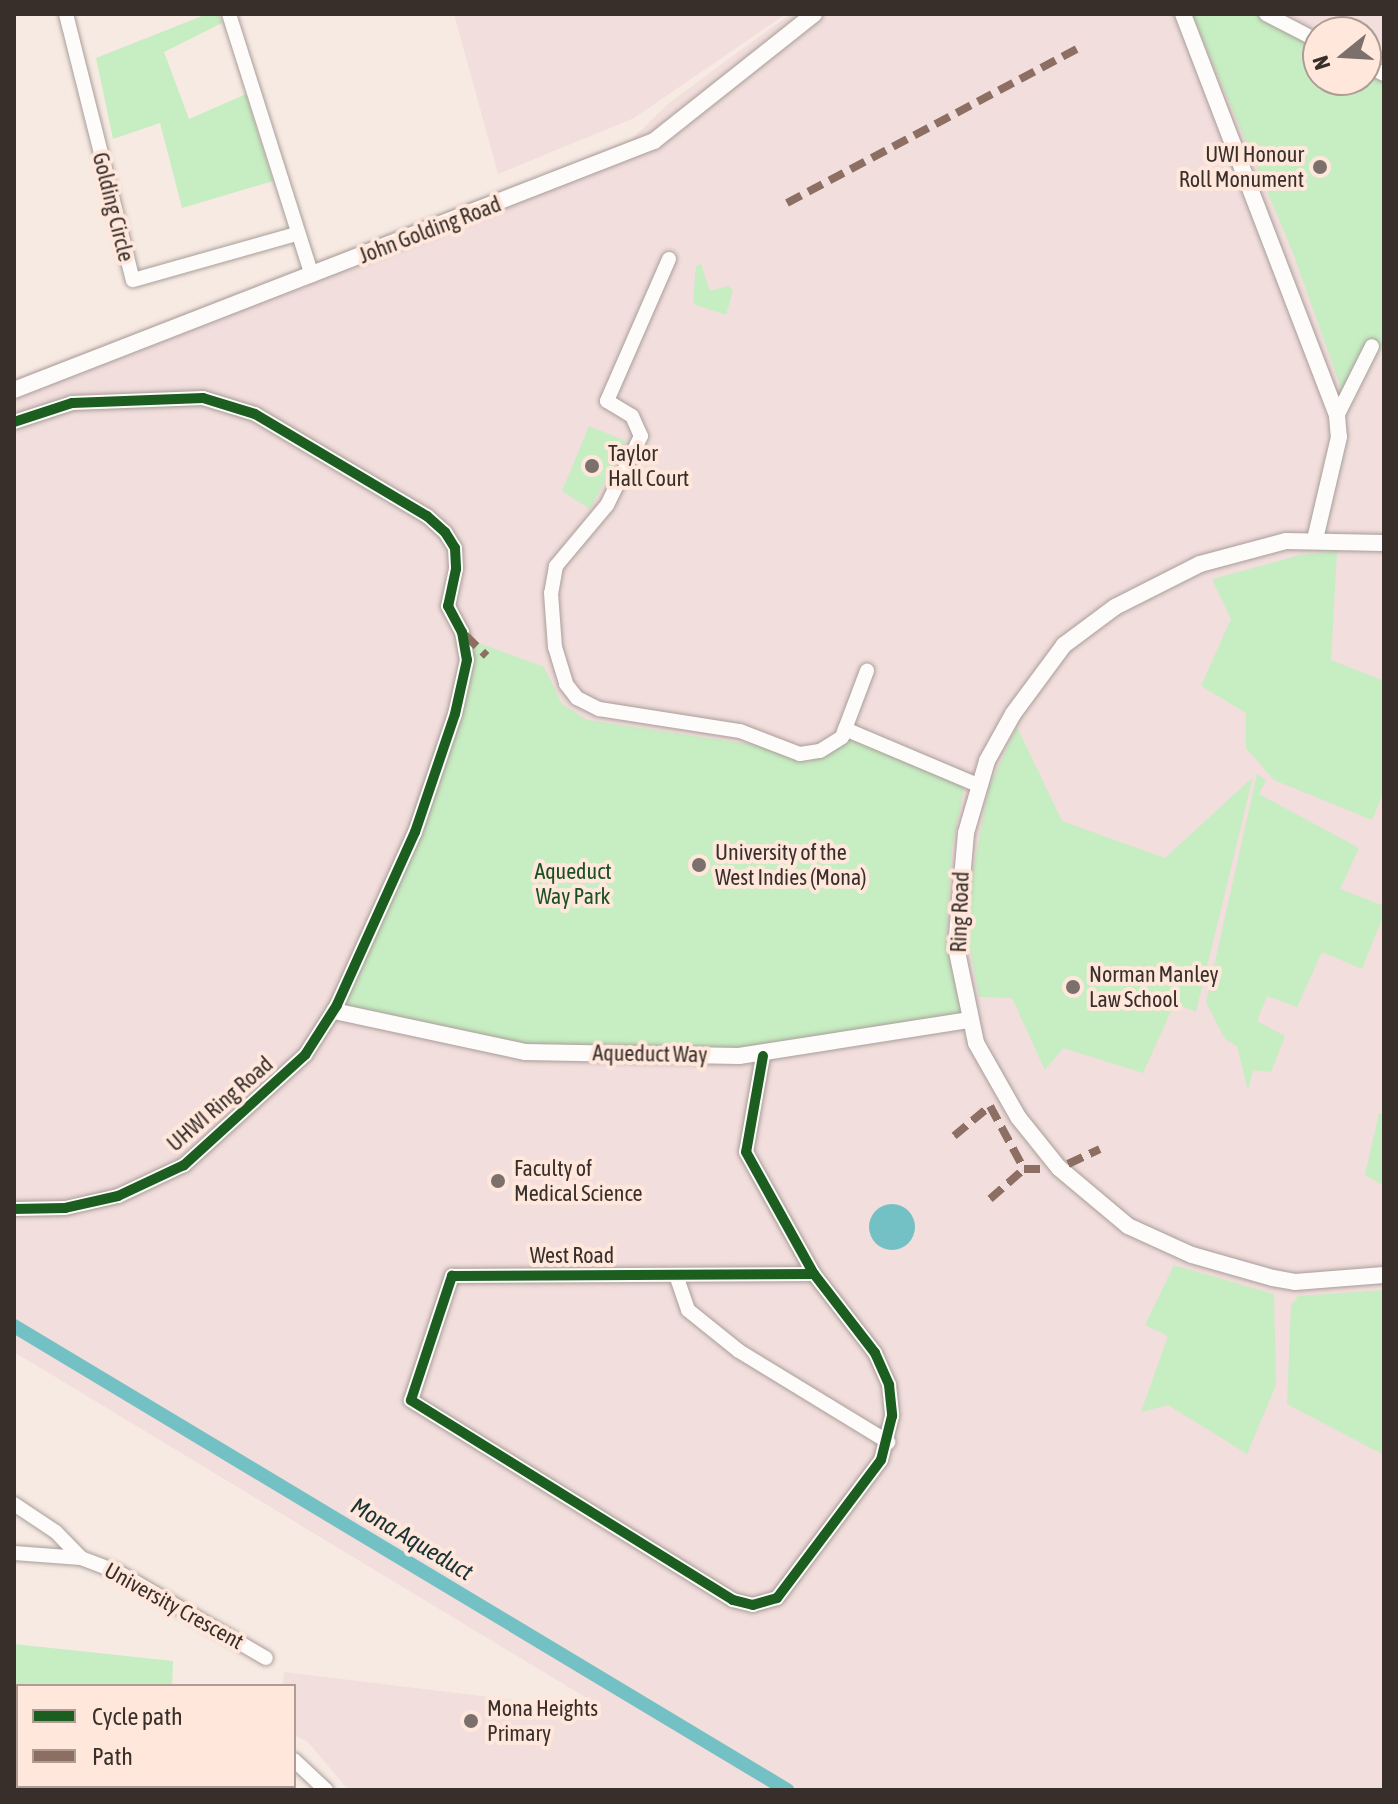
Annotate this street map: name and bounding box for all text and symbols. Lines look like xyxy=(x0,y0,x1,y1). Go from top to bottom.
north arrow xyxy=(1302,16,1382,96)
text: N xyxy=(1307,53,1335,73)
place label: UWI Honour Roll Monument xyxy=(1179,141,1304,192)
street label: Golding Circle xyxy=(87,150,139,264)
marker: UWI Honour Roll Monument xyxy=(1311,158,1329,176)
street label: John Golding Road xyxy=(355,191,505,269)
place label: Taylor Hall Court xyxy=(608,440,689,492)
marker: Taylor Hall Court xyxy=(583,457,601,475)
place label: University of the West Indies (Mona) xyxy=(715,839,866,890)
marker: University of the West Indies (Mona) xyxy=(690,856,708,874)
park label: Aqueduct Way Park xyxy=(534,858,612,910)
street label: Ring Road xyxy=(945,871,975,953)
place label: Norman Manley Law School xyxy=(1089,961,1219,1012)
marker: Norman Manley Law School xyxy=(1064,978,1082,996)
street label: Aqueduct Way xyxy=(592,1040,708,1068)
street label: UHWI Ring Road xyxy=(162,1051,278,1157)
place label: Faculty of Medical Science xyxy=(514,1155,643,1206)
marker: Faculty of Medical Science xyxy=(489,1172,507,1190)
street label: West Road xyxy=(530,1243,614,1269)
water label: Mona Aqueduct xyxy=(346,1491,478,1587)
street label: University Crescent xyxy=(100,1557,248,1655)
legend xyxy=(16,1684,296,1788)
place label: Mona Heights Primary xyxy=(487,1695,598,1746)
text: Cycle path xyxy=(92,1703,183,1730)
marker: Mona Heights Primary xyxy=(462,1712,480,1730)
text: Path xyxy=(92,1743,133,1770)

